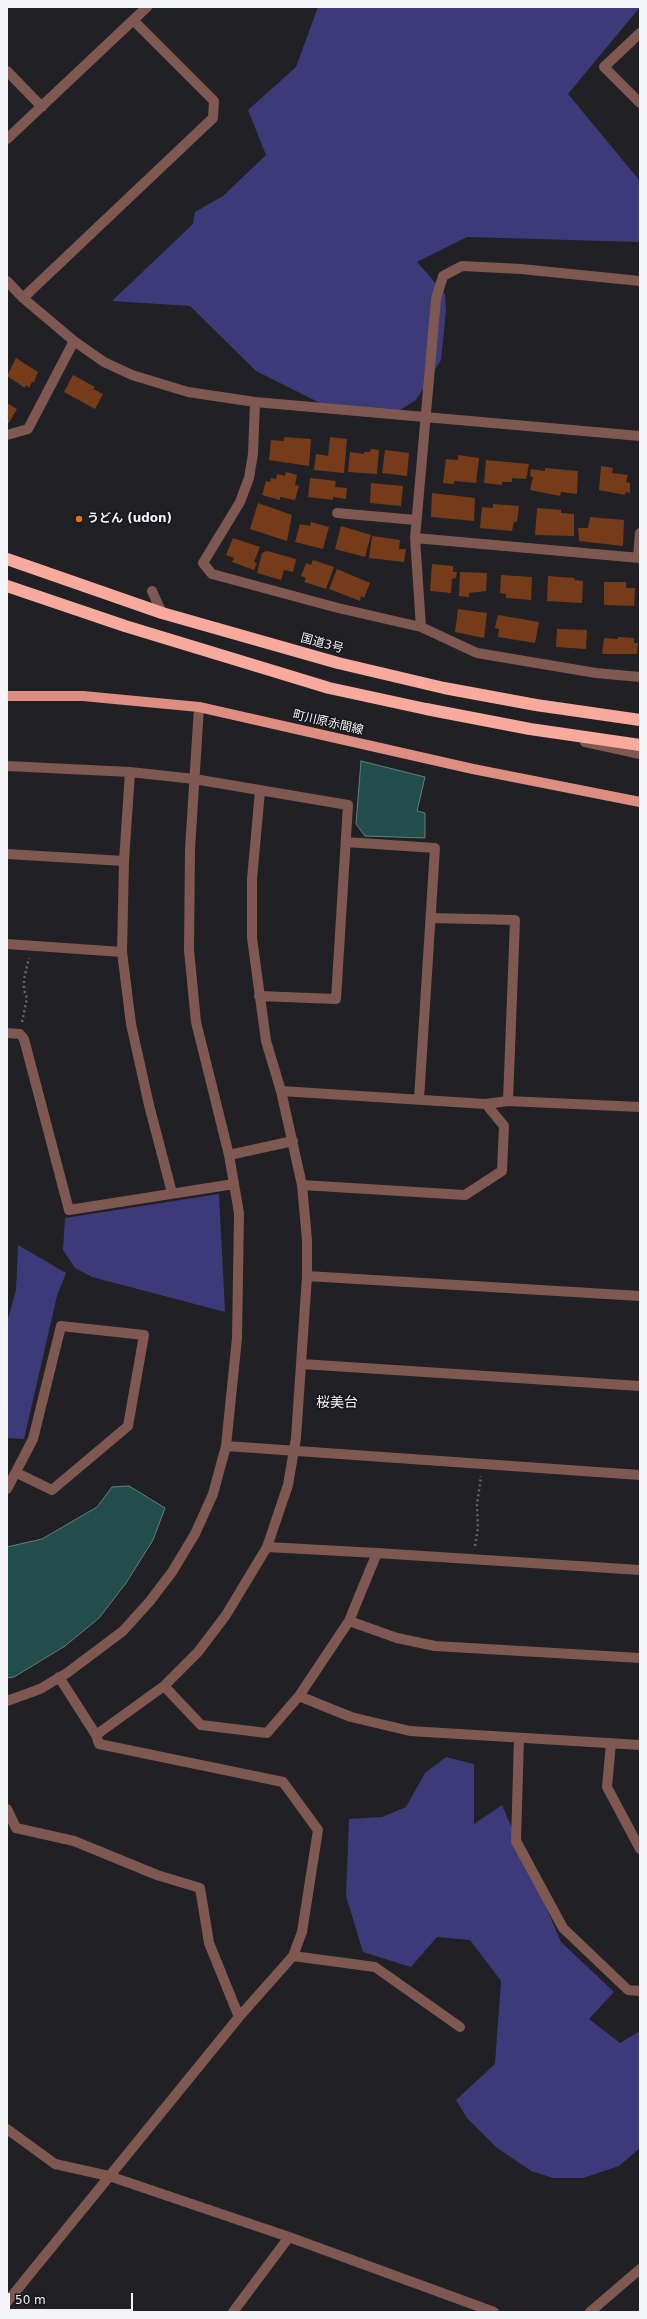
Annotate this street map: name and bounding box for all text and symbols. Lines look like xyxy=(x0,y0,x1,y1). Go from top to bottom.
place label: うどん (udon) xyxy=(87,512,172,526)
marker: うどん (udon) xyxy=(74,514,84,524)
street label: 国道3号 xyxy=(299,631,345,657)
street label: 町川原赤間線 xyxy=(291,708,365,738)
district label: 桜美台 xyxy=(316,1395,358,1411)
scale bar xyxy=(10,2285,135,2311)
text: 50 m xyxy=(15,2293,46,2307)

